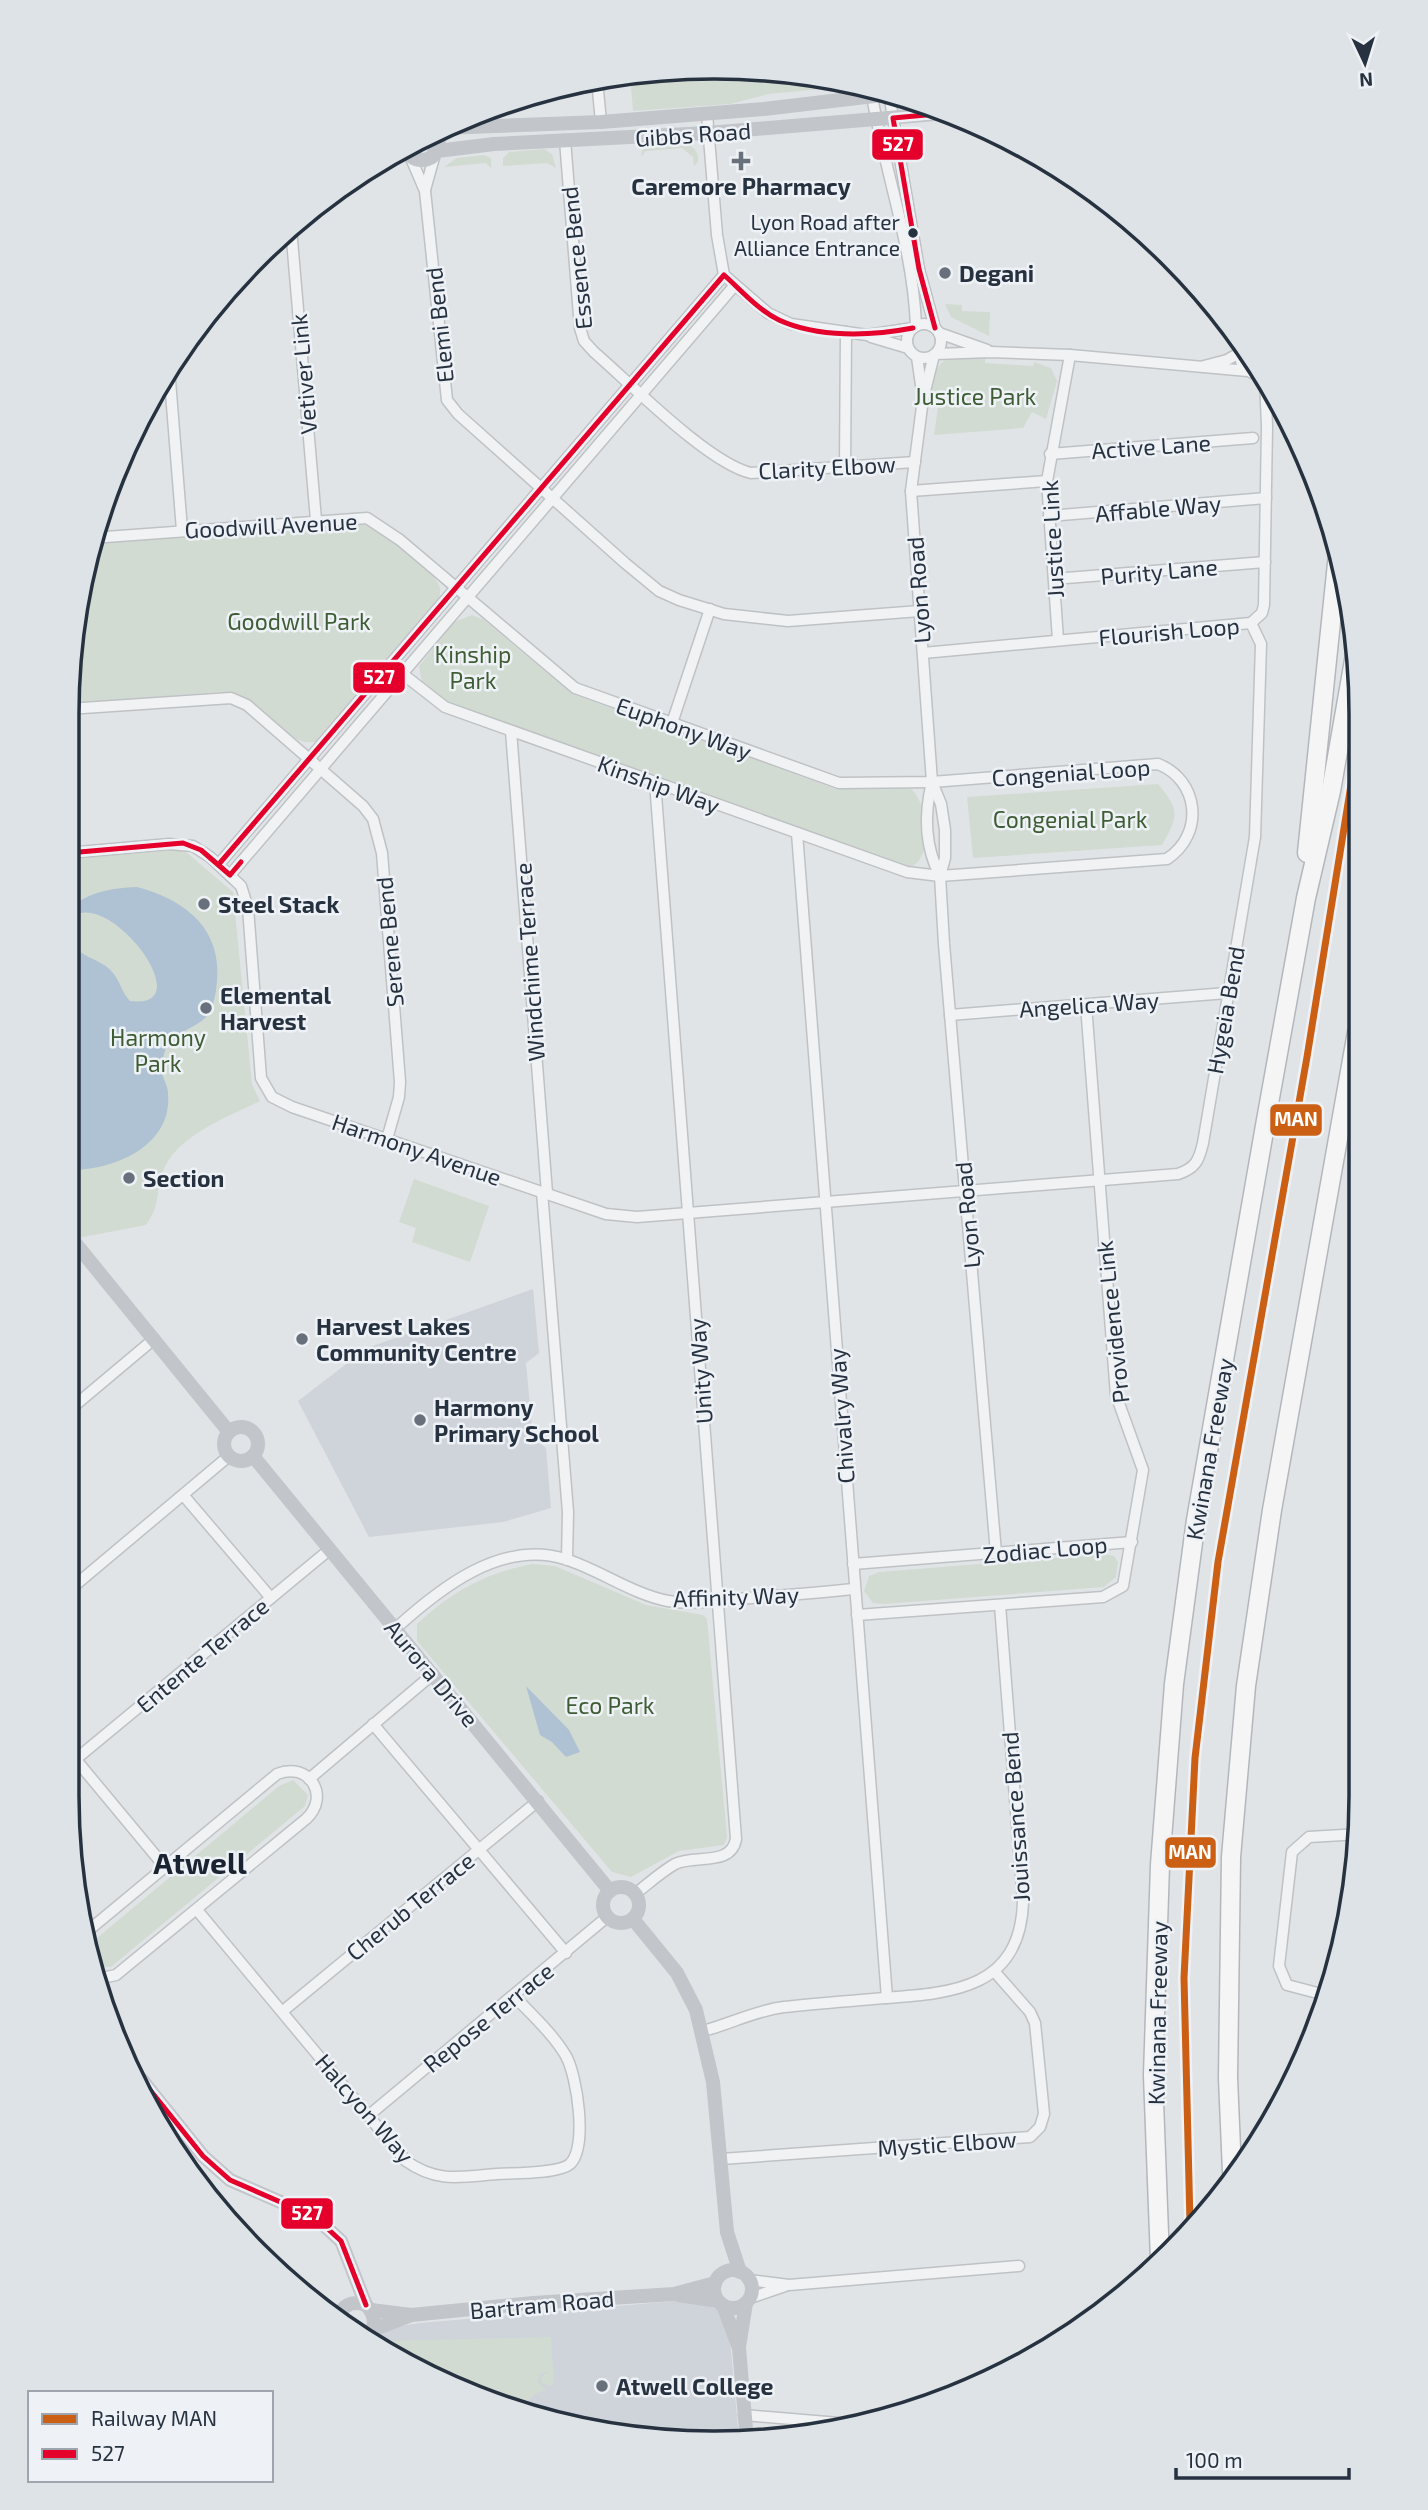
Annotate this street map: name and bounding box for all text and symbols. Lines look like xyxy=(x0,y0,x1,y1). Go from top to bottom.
north arrow xyxy=(1330,28,1400,98)
text: N xyxy=(1359,69,1374,92)
street label: Gibbs Road xyxy=(634,116,752,152)
line badge: 527 xyxy=(871,128,924,161)
text: 527 xyxy=(882,132,914,155)
marker: Caremore Pharmacy xyxy=(733,153,749,169)
place label: Caremore Pharmacy xyxy=(631,172,851,200)
street label: Essence Bend xyxy=(555,185,597,331)
place label: Lyon Road after Alliance Entrance xyxy=(734,209,901,260)
marker: Lyon Road after Alliance Entrance xyxy=(906,226,920,240)
place label: Degani xyxy=(959,259,1034,287)
marker: Degani xyxy=(937,265,953,281)
street label: Elemi Bend xyxy=(419,266,459,384)
street label: Vetiver Link xyxy=(284,312,322,435)
park label: Justice Park xyxy=(914,382,1037,410)
street label: Active Lane xyxy=(1090,428,1212,464)
street label: Clarity Elbow xyxy=(757,449,897,485)
street label: Justice Link xyxy=(1035,479,1069,599)
street label: Affable Way xyxy=(1094,489,1222,527)
street label: Goodwill Avenue xyxy=(184,506,358,544)
street label: Lyon Road xyxy=(900,536,936,644)
street label: Purity Lane xyxy=(1099,552,1219,590)
park label: Goodwill Park xyxy=(227,607,371,635)
street label: Flourish Loop xyxy=(1097,611,1241,651)
park label: Kinship Park xyxy=(435,640,511,694)
line badge: 527 xyxy=(352,661,406,694)
text: 527 xyxy=(363,665,395,688)
street label: Euphony Way xyxy=(613,691,755,765)
street label: Kinship Way xyxy=(594,749,724,819)
street label: Congenial Loop xyxy=(991,752,1151,792)
park label: Congenial Park xyxy=(993,805,1148,833)
street label: Windchime Terrace xyxy=(508,862,550,1062)
street label: Serene Bend xyxy=(369,876,409,1008)
place label: Steel Stack xyxy=(218,890,339,918)
marker: Steel Stack xyxy=(196,896,212,912)
street label: Hygeia Bend xyxy=(1200,944,1250,1076)
place label: Elemental Harvest xyxy=(220,981,331,1035)
street label: Angelica Way xyxy=(1018,985,1160,1023)
marker: Elemental Harvest xyxy=(198,1000,214,1016)
park label: Harmony Park xyxy=(110,1023,206,1077)
line badge: MAN xyxy=(1269,1103,1323,1137)
street label: Harmony Avenue xyxy=(329,1107,505,1191)
text: MAN xyxy=(1274,1107,1318,1130)
street label: Lyon Road xyxy=(948,1161,986,1269)
place label: Section xyxy=(143,1164,224,1192)
marker: Section xyxy=(121,1170,137,1186)
street label: Providence Link xyxy=(1090,1239,1134,1405)
place label: Harvest Lakes Community Centre xyxy=(316,1312,517,1366)
street label: Unity Way xyxy=(682,1317,718,1425)
marker: Harvest Lakes Community Centre xyxy=(294,1331,310,1347)
street label: Chivalry Way xyxy=(822,1347,860,1485)
street label: Kwinana Freeway xyxy=(1179,1356,1239,1542)
place label: Harmony Primary School xyxy=(434,1393,599,1447)
marker: Harmony Primary School xyxy=(412,1412,428,1428)
street label: Zodiac Loop xyxy=(981,1530,1109,1568)
street label: Affinity Way xyxy=(672,1580,800,1612)
street label: Entente Terrace xyxy=(130,1592,274,1718)
street label: Aurora Drive xyxy=(379,1614,485,1732)
park label: Eco Park xyxy=(565,1691,655,1719)
street label: Jouissance Bend xyxy=(995,1731,1035,1903)
line badge: MAN xyxy=(1164,1836,1217,1869)
text: MAN xyxy=(1168,1840,1212,1863)
district label: Atwell xyxy=(153,1844,247,1880)
street label: Cherub Terrace xyxy=(340,1846,480,1966)
street label: Kwinana Freeway xyxy=(1141,1921,1173,2105)
street label: Repose Terrace xyxy=(417,1956,559,2078)
street label: Halcyon Way xyxy=(310,2048,420,2168)
street label: Mystic Elbow xyxy=(876,2124,1018,2162)
line badge: 527 xyxy=(280,2197,334,2230)
text: 527 xyxy=(291,2201,323,2224)
street label: Bartram Road xyxy=(469,2284,615,2324)
place label: Atwell College xyxy=(616,2372,773,2400)
marker: Atwell College xyxy=(594,2378,610,2394)
legend xyxy=(28,2391,273,2482)
text: Railway MAN xyxy=(91,2405,217,2430)
scale bar xyxy=(1176,2436,1349,2480)
text: 527 xyxy=(91,2440,125,2465)
text: 100 m xyxy=(1186,2447,1243,2472)

